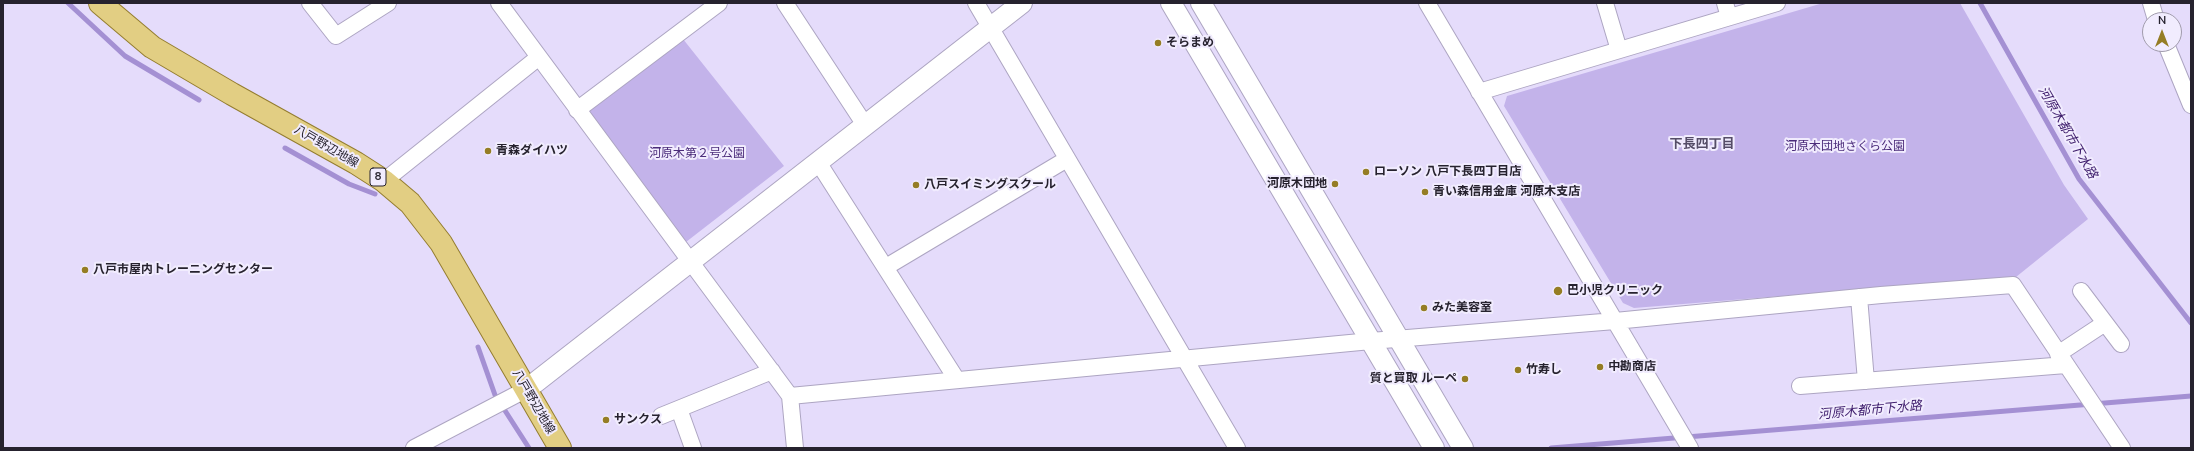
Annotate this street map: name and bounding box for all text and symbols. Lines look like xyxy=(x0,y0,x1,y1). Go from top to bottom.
north arrow xyxy=(2142,12,2182,52)
text: N xyxy=(2158,13,2166,28)
place label: そらまめ xyxy=(1166,36,1214,50)
marker: そらまめ xyxy=(1153,38,1163,48)
water label: 河原木都市下水路 xyxy=(2034,84,2100,182)
street label: 八戸野辺地線 xyxy=(291,123,361,171)
district label: 下長四丁目 xyxy=(1670,137,1734,153)
park label: 河原木団地さくら公園 xyxy=(1785,140,1905,154)
place label: 青森ダイハツ xyxy=(496,144,568,158)
marker: 青森ダイハツ xyxy=(483,146,493,156)
park label: 河原木第２号公園 xyxy=(649,147,745,161)
place label: ローソン 八戸下長四丁目店 xyxy=(1374,165,1521,179)
marker: ローソン 八戸下長四丁目店 xyxy=(1361,167,1371,177)
road number: 8 xyxy=(370,168,386,186)
place label: 河原木団地 xyxy=(1267,177,1327,191)
place label: 八戸スイミングスクール xyxy=(924,178,1056,192)
marker: 河原木団地 xyxy=(1330,179,1340,189)
marker: 八戸スイミングスクール xyxy=(911,180,921,190)
place label: 青い森信用金庫 河原木支店 xyxy=(1433,185,1580,199)
marker: 青い森信用金庫 河原木支店 xyxy=(1420,187,1430,197)
place label: 八戸市屋内トレーニングセンター xyxy=(93,263,273,277)
marker: 八戸市屋内トレーニングセンター xyxy=(80,265,90,275)
place label: 巴小児クリニック xyxy=(1567,284,1663,298)
marker: 巴小児クリニック xyxy=(1552,285,1564,297)
place label: みた美容室 xyxy=(1432,301,1492,315)
marker: みた美容室 xyxy=(1419,303,1429,313)
place label: 中勘商店 xyxy=(1608,360,1656,374)
marker: 中勘商店 xyxy=(1595,362,1605,372)
place label: 竹寿し xyxy=(1526,363,1562,377)
marker: 竹寿し xyxy=(1513,365,1523,375)
street label: 八戸野辺地線 xyxy=(509,367,557,437)
place label: 質と買取 ルーペ xyxy=(1370,372,1457,386)
marker: 質と買取 ルーペ xyxy=(1460,374,1470,384)
water label: 河原木都市下水路 xyxy=(1818,399,1922,423)
place label: サンクス xyxy=(614,413,662,427)
marker: サンクス xyxy=(601,415,611,425)

